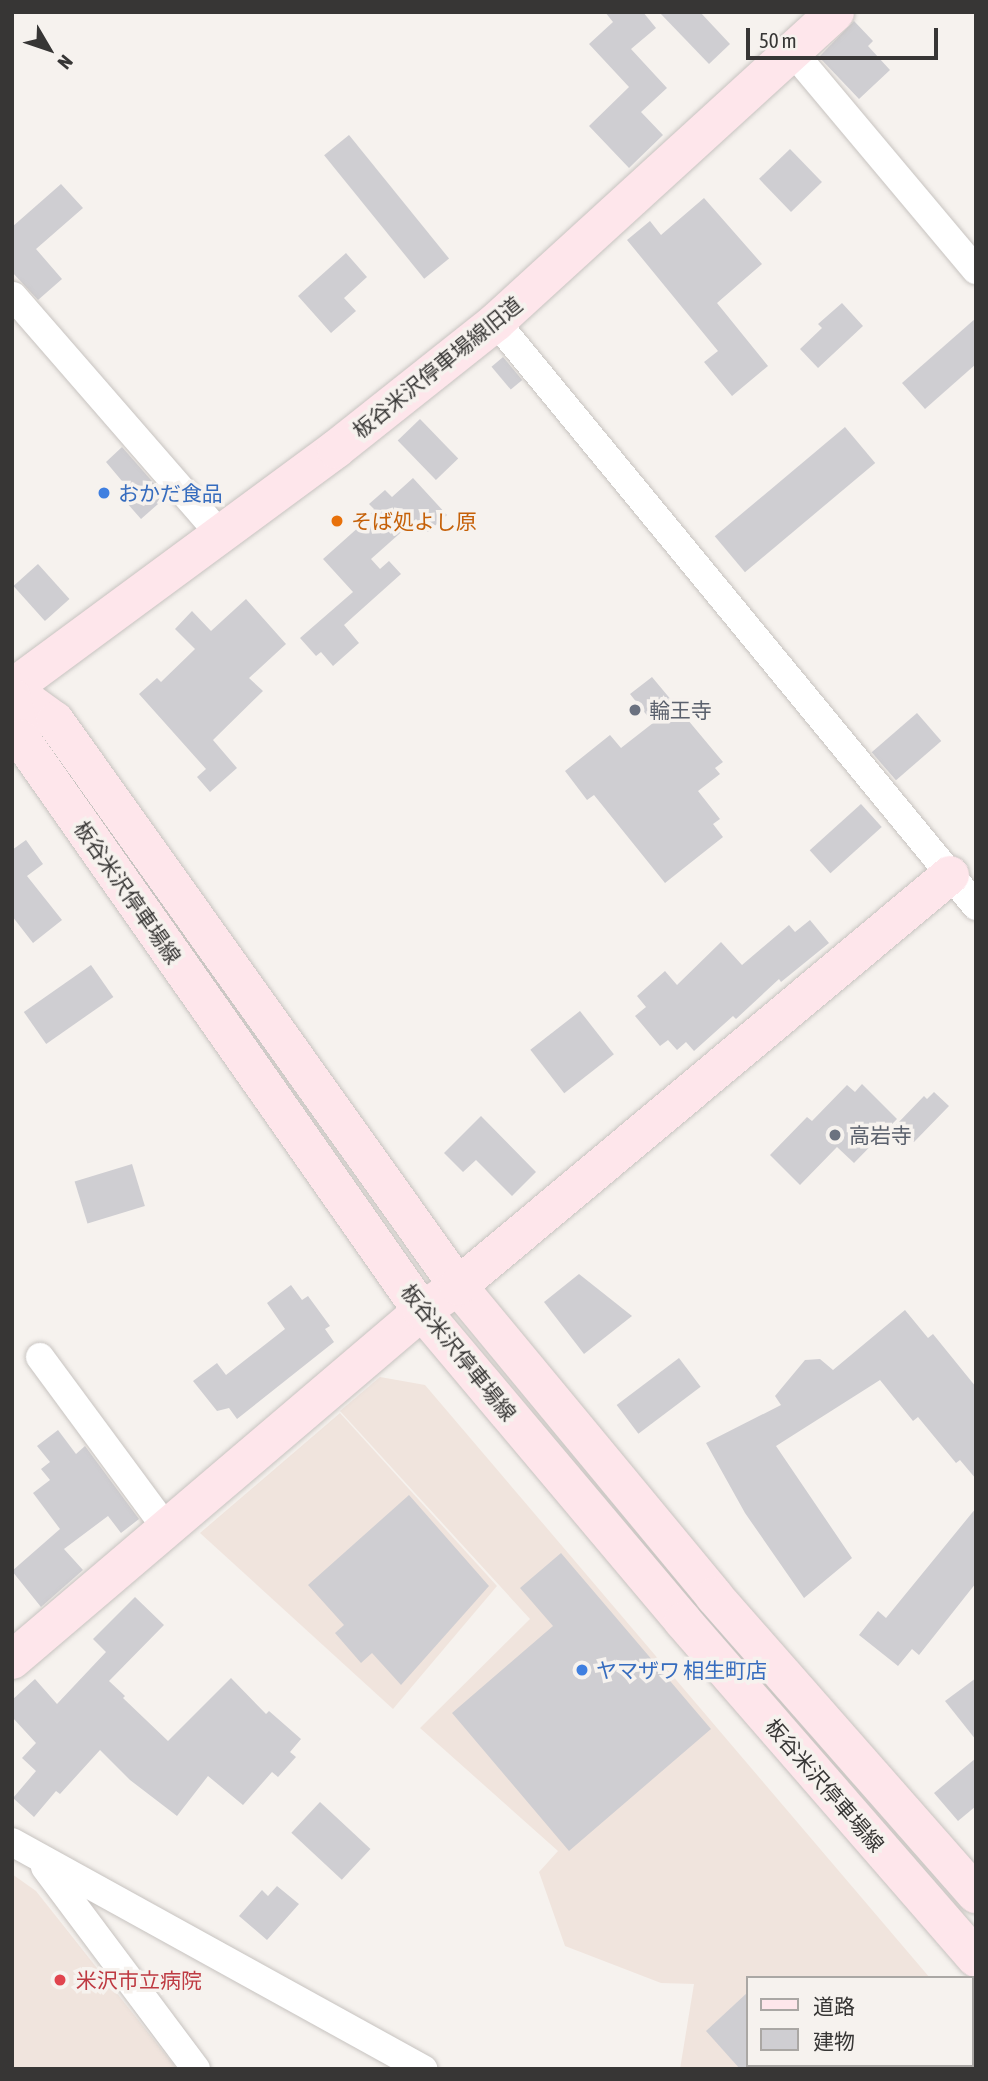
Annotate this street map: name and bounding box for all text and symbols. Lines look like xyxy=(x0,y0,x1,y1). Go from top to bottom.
north arrow xyxy=(14,14,84,84)
scale bar xyxy=(750,14,942,58)
text: 50 m xyxy=(759,28,797,52)
text: N xyxy=(53,51,77,73)
street label: 板谷米沢停車場線旧道 xyxy=(347,291,527,443)
place label: おかだ食品 xyxy=(118,480,223,506)
marker: おかだ食品 xyxy=(96,485,112,501)
place label: そば処よし原 xyxy=(351,508,477,534)
marker: そば処よし原 xyxy=(329,513,345,529)
place label: 輪王寺 xyxy=(649,697,712,723)
marker: 輪王寺 xyxy=(627,702,643,718)
street label: 板谷米沢停車場線 xyxy=(69,816,187,968)
place label: 高岩寺 xyxy=(849,1122,912,1148)
marker: 高岩寺 xyxy=(827,1127,843,1143)
street label: 板谷米沢停車場線 xyxy=(396,1279,522,1425)
place label: ヤマザワ 相生町店 xyxy=(596,1657,767,1683)
marker: ヤマザワ 相生町店 xyxy=(574,1662,590,1678)
street label: 板谷米沢停車場線 xyxy=(760,1713,890,1857)
place label: 米沢市立病院 xyxy=(76,1967,202,1993)
marker: 米沢市立病院 xyxy=(50,1970,70,1990)
legend xyxy=(746,1976,974,2067)
text: 道路 xyxy=(813,1994,855,2018)
text: 建物 xyxy=(813,2029,855,2053)

